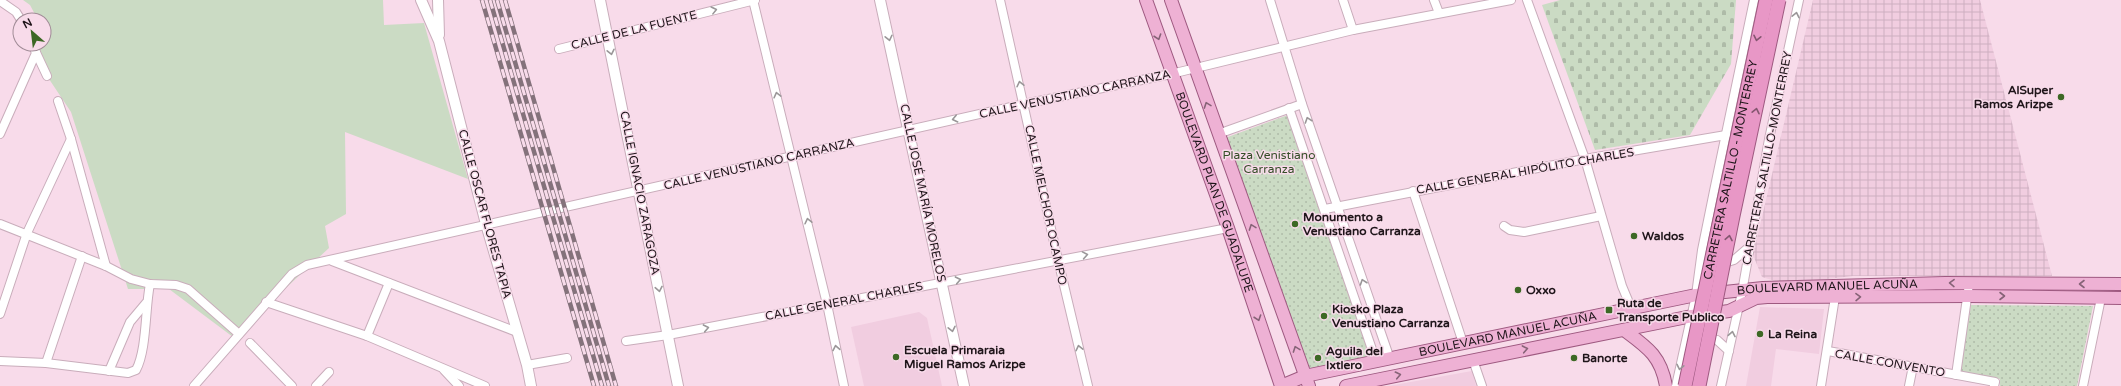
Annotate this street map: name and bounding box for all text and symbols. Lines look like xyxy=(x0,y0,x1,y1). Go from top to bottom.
one-way arrow xyxy=(710,6,717,15)
street label: CALLE DE LA FUENTE xyxy=(570,8,699,52)
one-way arrow xyxy=(1791,11,1800,18)
north arrow xyxy=(12,12,52,52)
text: N xyxy=(21,16,34,31)
one-way arrow xyxy=(1154,33,1162,40)
one-way arrow xyxy=(884,35,892,41)
one-way arrow xyxy=(1754,35,1762,41)
one-way arrow xyxy=(607,49,615,55)
street label: CARRETERA SALTILLO-MONTERREY xyxy=(1739,50,1795,266)
street label: CARRETERA SALTILLO - MONTERREY xyxy=(1701,58,1760,281)
street label: CALLE VENUSTIANO CARRANZA xyxy=(978,67,1172,121)
one-way arrow xyxy=(1016,81,1025,88)
place label: AlSuper Ramos Arizpe xyxy=(1974,83,2053,112)
street label: BOULEVARD PLAN DE GUADALUPE xyxy=(1173,90,1256,295)
one-way arrow xyxy=(773,92,781,98)
marker: AlSuper Ramos Arizpe xyxy=(2056,92,2066,102)
one-way arrow xyxy=(1204,101,1212,108)
street label: CALLE JOSÉ MARÍA MORELOS xyxy=(897,103,949,283)
one-way arrow xyxy=(1751,108,1759,114)
street label: CALLE IGNACIO ZARAGOZA xyxy=(617,110,663,276)
one-way arrow xyxy=(952,115,958,123)
one-way arrow xyxy=(1304,116,1313,123)
street label: CALLE MELCHOR OCAMPO xyxy=(1022,124,1070,287)
street label: CALLE OSCAR FLORES TAPIA xyxy=(456,128,514,300)
street label: CALLE VENUSTIANO CARRANZA xyxy=(662,135,856,193)
street label: CALLE GENERAL HIPÓLITO CHARLES xyxy=(1415,145,1635,197)
park label: Plaza Venistiano Carranza xyxy=(1223,148,1315,176)
place label: Monumento a Venustiano Carranza xyxy=(1303,210,1421,238)
one-way arrow xyxy=(804,218,812,224)
marker: Monumento a Venustiano Carranza xyxy=(1290,219,1300,229)
one-way arrow xyxy=(1248,223,1256,230)
place label: Waldos xyxy=(1642,229,1684,243)
marker: Waldos xyxy=(1629,231,1639,241)
one-way arrow xyxy=(1724,235,1732,241)
one-way arrow xyxy=(1082,251,1088,260)
one-way arrow xyxy=(954,276,961,285)
street label: BOULEVARD MANUEL ACUÑA xyxy=(1736,277,1918,298)
street label: CALLE GENERAL CHARLES xyxy=(764,279,924,323)
one-way arrow xyxy=(1360,279,1368,286)
one-way arrow xyxy=(1949,279,1955,287)
one-way arrow xyxy=(2079,280,2085,288)
place label: Oxxo xyxy=(1526,283,1556,297)
marker: Oxxo xyxy=(1513,285,1523,295)
one-way arrow xyxy=(654,286,663,292)
one-way arrow xyxy=(1999,292,2005,300)
one-way arrow xyxy=(1855,293,1861,301)
place label: Ruta de Transporte Publico xyxy=(1616,296,1724,325)
place label: Kiosko Plaza Venustiano Carranza xyxy=(1332,302,1450,330)
marker: Ruta de Transporte Publico xyxy=(1604,305,1614,315)
street label: BOULEVARD MANUEL ACUÑA xyxy=(1418,309,1598,359)
marker: Kiosko Plaza Venustiano Carranza xyxy=(1319,311,1329,321)
one-way arrow xyxy=(1253,314,1261,321)
one-way arrow xyxy=(703,324,709,333)
one-way arrow xyxy=(948,326,956,332)
place label: La Reina xyxy=(1768,327,1817,341)
marker: La Reina xyxy=(1755,329,1765,339)
one-way arrow xyxy=(1728,331,1736,337)
place label: Escuela Primaraia Miguel Ramos Arizpe xyxy=(904,343,1026,372)
place label: Aguila del Ixtlero xyxy=(1326,344,1383,372)
one-way arrow xyxy=(833,345,841,351)
one-way arrow xyxy=(1075,345,1083,351)
one-way arrow xyxy=(1292,346,1300,353)
one-way arrow xyxy=(1522,346,1528,354)
street label: CALLE CONVENTO xyxy=(1834,346,1946,380)
place label: Banorte xyxy=(1582,351,1628,365)
marker: Escuela Primaraia Miguel Ramos Arizpe xyxy=(891,352,901,362)
marker: Aguila del Ixtlero xyxy=(1313,353,1323,363)
marker: Banorte xyxy=(1569,353,1579,363)
one-way arrow xyxy=(1676,364,1685,371)
one-way arrow xyxy=(1394,372,1401,380)

